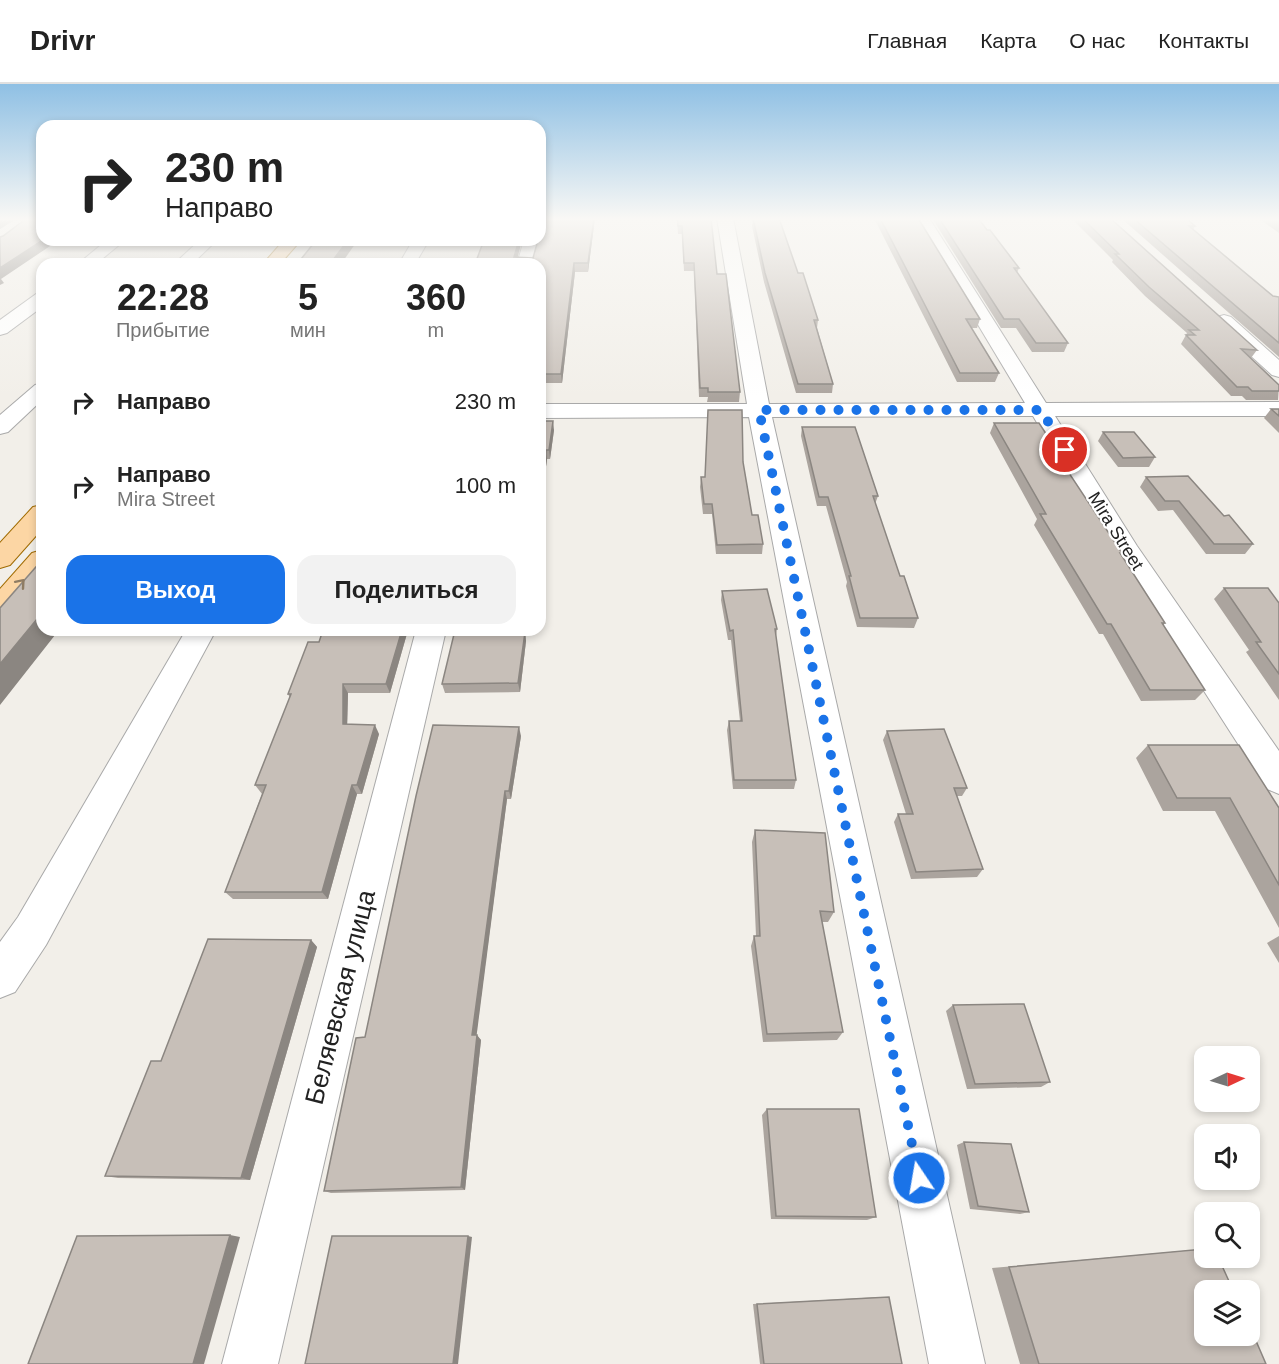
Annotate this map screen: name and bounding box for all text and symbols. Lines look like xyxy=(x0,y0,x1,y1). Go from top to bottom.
text: Drivr xyxy=(30,25,95,56)
text: Главная xyxy=(867,29,947,52)
text: Карта xyxy=(980,29,1036,52)
text: О нас xyxy=(1069,29,1125,52)
text: Контакты xyxy=(1158,29,1249,52)
icon: right xyxy=(66,144,144,222)
text: 230 m xyxy=(165,144,284,191)
text: Направо xyxy=(165,193,273,223)
text: 22:28 xyxy=(117,277,209,318)
text: 5 xyxy=(298,277,318,318)
text: 360 xyxy=(406,277,466,318)
text: Прибытие xyxy=(116,319,210,341)
text: мин xyxy=(290,319,326,341)
text: m xyxy=(428,319,444,341)
icon: right xyxy=(66,386,99,419)
text: Направо xyxy=(117,389,211,414)
text: 230 m xyxy=(455,389,516,414)
pin xyxy=(1039,424,1090,475)
icon: arrive xyxy=(1048,433,1081,466)
text: Направо xyxy=(117,462,211,487)
icon: right xyxy=(66,470,99,503)
text: 100 m xyxy=(455,473,516,498)
text: Mira Street xyxy=(117,488,215,510)
street label: Mira Street xyxy=(1084,488,1148,574)
button: Выход xyxy=(66,555,285,624)
button: Поделиться xyxy=(297,555,516,624)
one-way arrow xyxy=(14,579,25,590)
street label: Беляевская улица xyxy=(299,886,381,1107)
north arrow xyxy=(1194,1046,1260,1112)
map controls xyxy=(1194,1046,1260,1346)
button: sound xyxy=(1194,1124,1260,1190)
position arrow xyxy=(887,1146,951,1210)
button: search xyxy=(1194,1202,1260,1268)
button: layers xyxy=(1194,1280,1260,1346)

